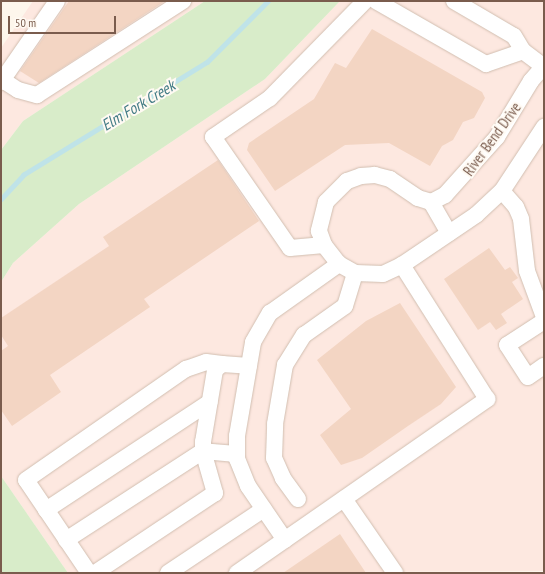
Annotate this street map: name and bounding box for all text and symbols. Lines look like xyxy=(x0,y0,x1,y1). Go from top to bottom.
scale bar xyxy=(10,8,118,34)
text: 50 m xyxy=(15,15,36,30)
water label: Elm Fork Creek xyxy=(98,75,178,135)
street label: River Bend Drive xyxy=(459,99,525,179)

